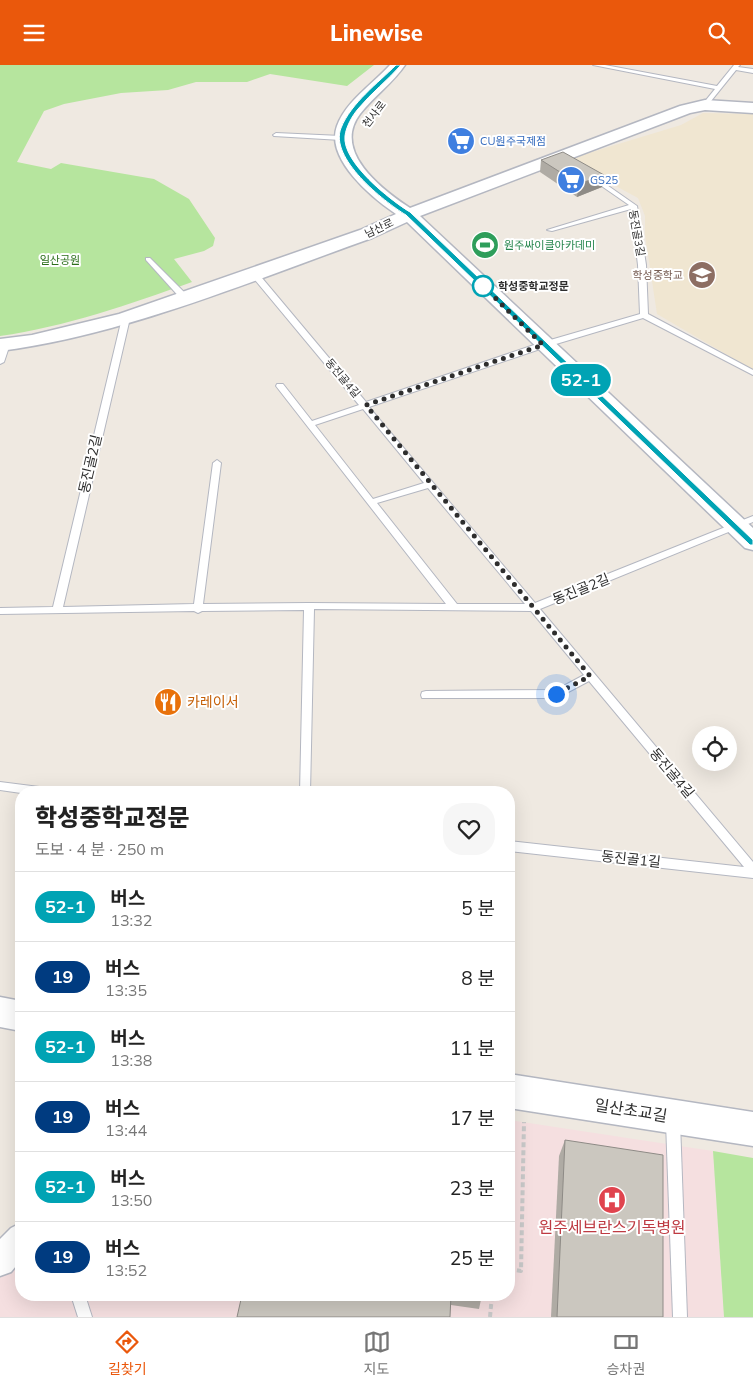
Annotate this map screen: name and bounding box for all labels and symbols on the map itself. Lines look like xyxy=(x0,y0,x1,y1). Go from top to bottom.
street label: 천사로 xyxy=(359,98,389,130)
supermarket icon: CU원주국제점 xyxy=(446,126,476,156)
place label: CU원주국제점 xyxy=(480,134,546,148)
supermarket icon: GS25 xyxy=(556,165,586,195)
place label: GS25 xyxy=(590,173,618,187)
street label: 동진골3길 xyxy=(626,209,648,257)
street label: 남산로 xyxy=(362,215,396,241)
sports icon: 원주싸이클아카데미 xyxy=(470,230,500,260)
place label: 원주싸이클아카데미 xyxy=(504,238,595,252)
park label: 일산공원 xyxy=(40,253,80,267)
school or university icon: 학성중학교 xyxy=(687,260,717,290)
place label: 학성중학교 xyxy=(632,268,683,282)
marker: 학성중학교정문 xyxy=(472,275,494,297)
place label: 학성중학교정문 xyxy=(498,279,569,293)
street label: 동진골4길 xyxy=(323,355,363,401)
line badge: 52-1 xyxy=(546,364,616,396)
street label: 동진골2길 xyxy=(74,433,106,495)
street label: 동진골2길 xyxy=(550,569,612,609)
your location xyxy=(544,682,569,707)
restaurant icon: 카레이서 xyxy=(153,687,183,717)
place label: 카레이서 xyxy=(187,693,239,711)
street label: 동진골4길 xyxy=(646,744,698,802)
street label: 동진골1길 xyxy=(600,847,662,871)
street label: 일산초교길 xyxy=(593,1094,669,1126)
hospital icon: 원주세브란스기독병원 xyxy=(597,1185,627,1215)
place label: 원주세브란스기독병원 xyxy=(538,1217,686,1237)

